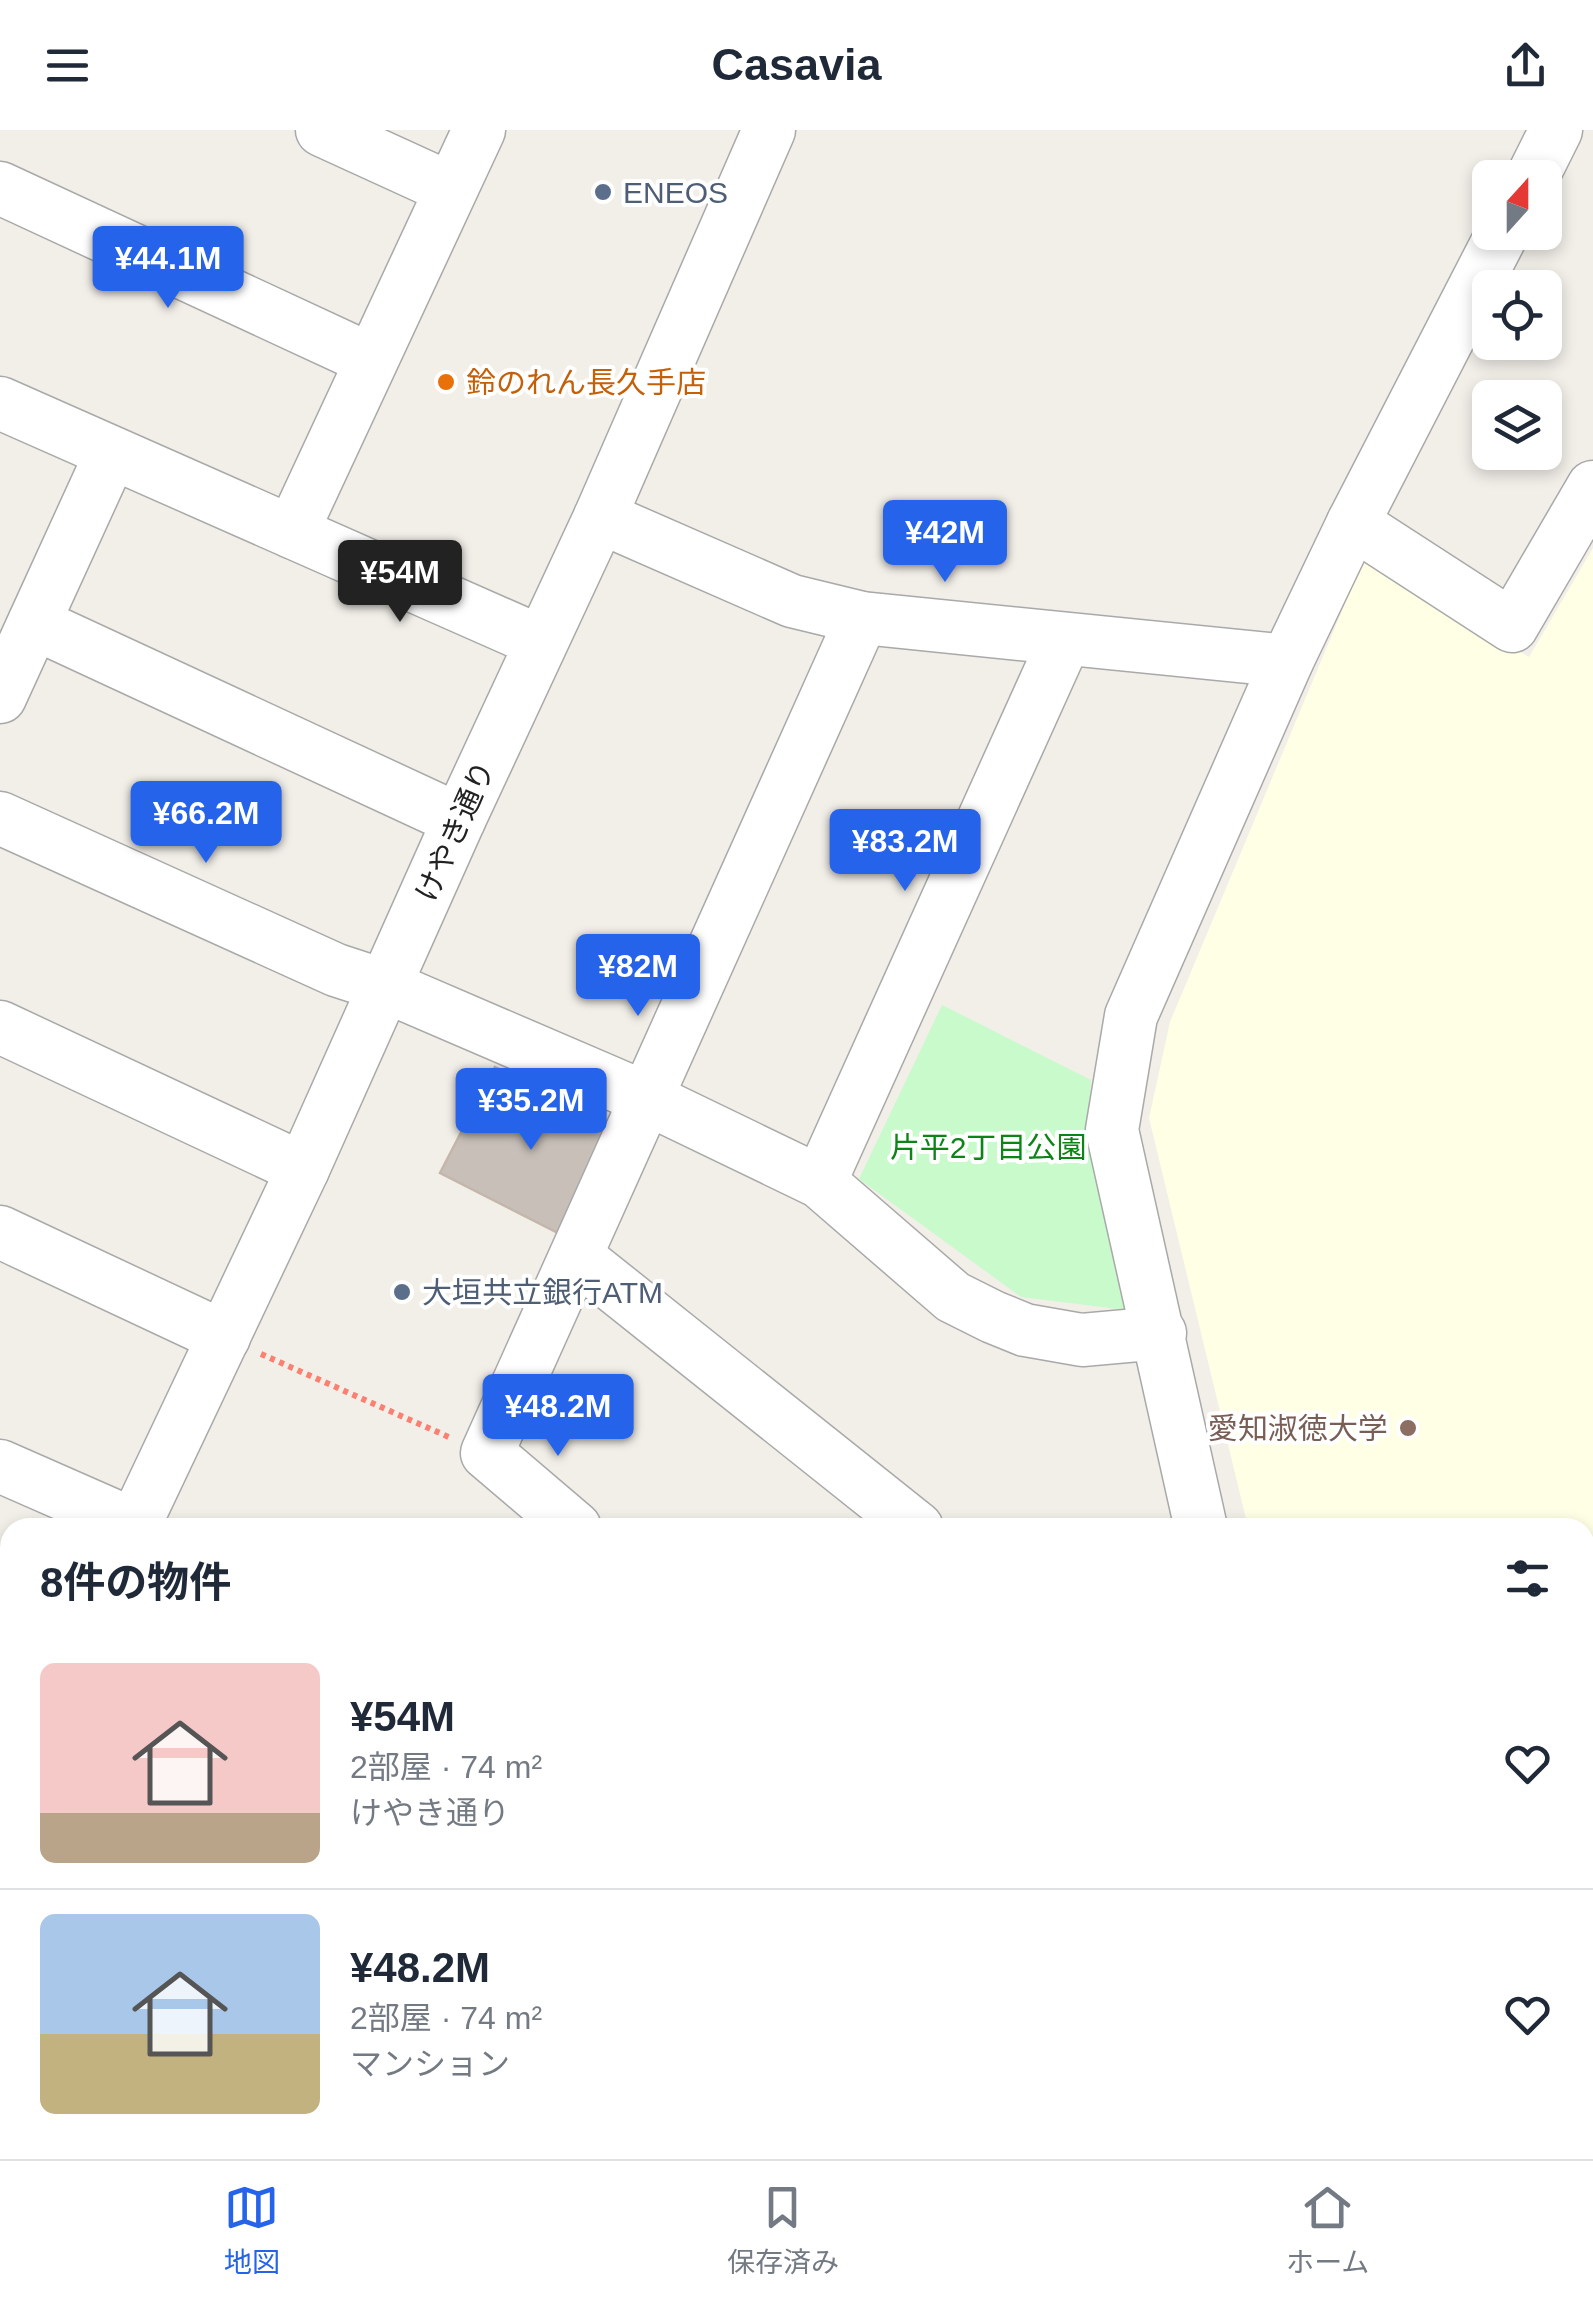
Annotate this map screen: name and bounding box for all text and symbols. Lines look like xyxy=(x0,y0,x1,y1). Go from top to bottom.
icon: menu xyxy=(40,38,95,93)
icon: share xyxy=(1498,38,1553,93)
text: Casavia xyxy=(711,39,882,90)
north arrow xyxy=(1472,160,1562,250)
map controls xyxy=(1472,160,1562,470)
place label: ENEOS xyxy=(623,176,728,209)
marker: ENEOS xyxy=(592,181,614,203)
pin: ¥44.1M xyxy=(87,226,249,311)
text: ¥44.1M xyxy=(115,240,221,276)
button: locate xyxy=(1472,270,1562,360)
place label: 鈴のれん長久手店 xyxy=(466,366,706,399)
marker: 鈴のれん長久手店 xyxy=(435,371,457,393)
button: layers xyxy=(1472,380,1562,470)
pin: ¥42M xyxy=(886,500,1004,585)
text: ¥42M xyxy=(905,514,985,550)
pin: ¥54M xyxy=(341,540,459,625)
text: ¥54M xyxy=(360,554,440,590)
street label: けやき通り xyxy=(409,756,501,906)
pin: ¥66.2M xyxy=(125,781,287,866)
text: ¥66.2M xyxy=(153,795,259,831)
pin: ¥83.2M xyxy=(824,809,986,894)
text: ¥83.2M xyxy=(852,823,958,859)
pin: ¥82M xyxy=(579,934,697,1019)
text: ¥82M xyxy=(598,948,678,984)
pin: ¥35.2M xyxy=(450,1068,612,1153)
text: ¥35.2M xyxy=(478,1082,584,1118)
park label: 片平2丁目公園 xyxy=(890,1131,1086,1164)
place label: 大垣共立銀行ATM xyxy=(422,1276,663,1309)
marker: 大垣共立銀行ATM xyxy=(391,1281,413,1303)
pin: ¥48.2M xyxy=(477,1374,639,1459)
text: ¥48.2M xyxy=(505,1388,611,1424)
place label: 愛知淑徳大学 xyxy=(1208,1412,1388,1445)
marker: 愛知淑徳大学 xyxy=(1397,1417,1419,1439)
icon: filters xyxy=(1500,1551,1555,1606)
text: 8件の物件 xyxy=(40,1559,231,1606)
text: ¥54M xyxy=(350,1693,455,1740)
icon: home xyxy=(120,1703,240,1823)
icon: heart xyxy=(1500,1736,1555,1791)
text: 2部屋 · 74 m² xyxy=(350,1749,542,1785)
text: けやき通り xyxy=(350,1795,510,1831)
text: ¥48.2M xyxy=(350,1944,490,1991)
icon: home xyxy=(120,1954,240,2074)
icon: heart xyxy=(1500,1987,1555,2042)
text: 2部屋 · 74 m² xyxy=(350,2000,542,2036)
text: マンション xyxy=(350,2046,510,2082)
tab: 地図 xyxy=(224,2180,280,2280)
tab: 保存済み xyxy=(727,2180,839,2280)
tab: ホーム xyxy=(1286,2180,1369,2280)

